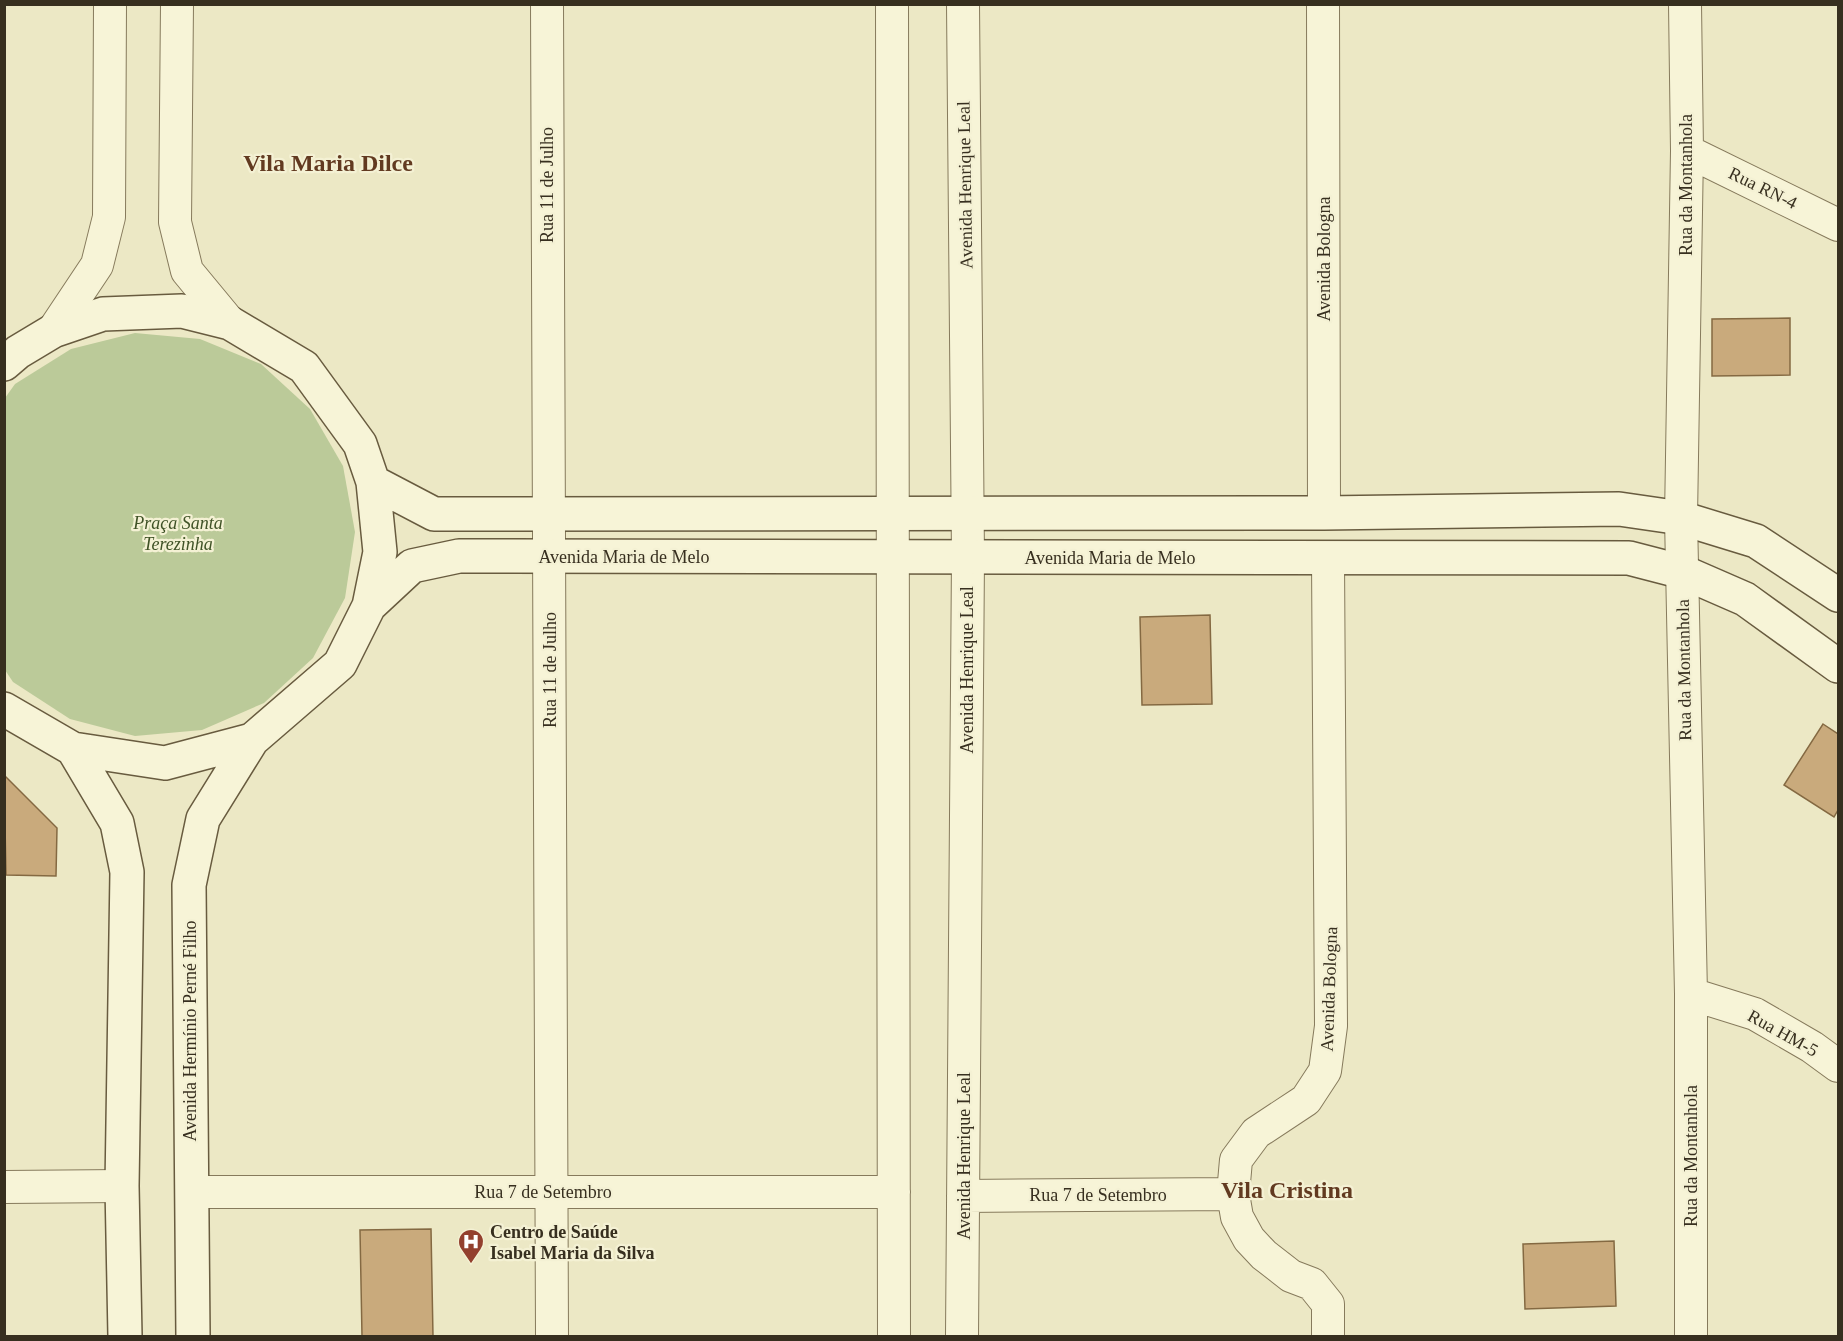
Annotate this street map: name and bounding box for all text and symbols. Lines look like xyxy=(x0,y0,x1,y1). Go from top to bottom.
street label: Avenida Henrique Leal xyxy=(954,101,976,269)
street label: Rua da Montanhola xyxy=(1676,114,1696,256)
street label: Rua 11 de Julho xyxy=(537,127,557,243)
district label: Vila Maria Dilce xyxy=(243,150,413,176)
street label: Rua RN-4 xyxy=(1726,163,1800,213)
street label: Avenida Bologna xyxy=(1314,196,1334,322)
park label: Praça Santa Terezinha xyxy=(132,513,223,554)
street label: Avenida Maria de Melo xyxy=(538,547,710,567)
street label: Avenida Maria de Melo xyxy=(1024,548,1196,568)
street label: Avenida Henrique Leal xyxy=(957,586,977,754)
street label: Rua da Montanhola xyxy=(1673,599,1695,741)
street label: Rua 11 de Julho xyxy=(540,612,560,728)
street label: Avenida Hermínio Perné Filho xyxy=(180,920,200,1142)
street label: Avenida Bologna xyxy=(1317,926,1341,1052)
street label: Rua HM-5 xyxy=(1744,1005,1822,1061)
street label: Avenida Henrique Leal xyxy=(954,1072,974,1240)
street label: Rua da Montanhola xyxy=(1681,1085,1701,1227)
district label: Vila Cristina xyxy=(1221,1177,1353,1203)
street label: Rua 7 de Setembro xyxy=(474,1182,612,1202)
street label: Rua 7 de Setembro xyxy=(1029,1185,1167,1205)
place label: Centro de Saúde Isabel Maria da Silva xyxy=(490,1222,655,1263)
hospital icon: Centro de Saúde Isabel Maria da Silva xyxy=(456,1227,486,1265)

